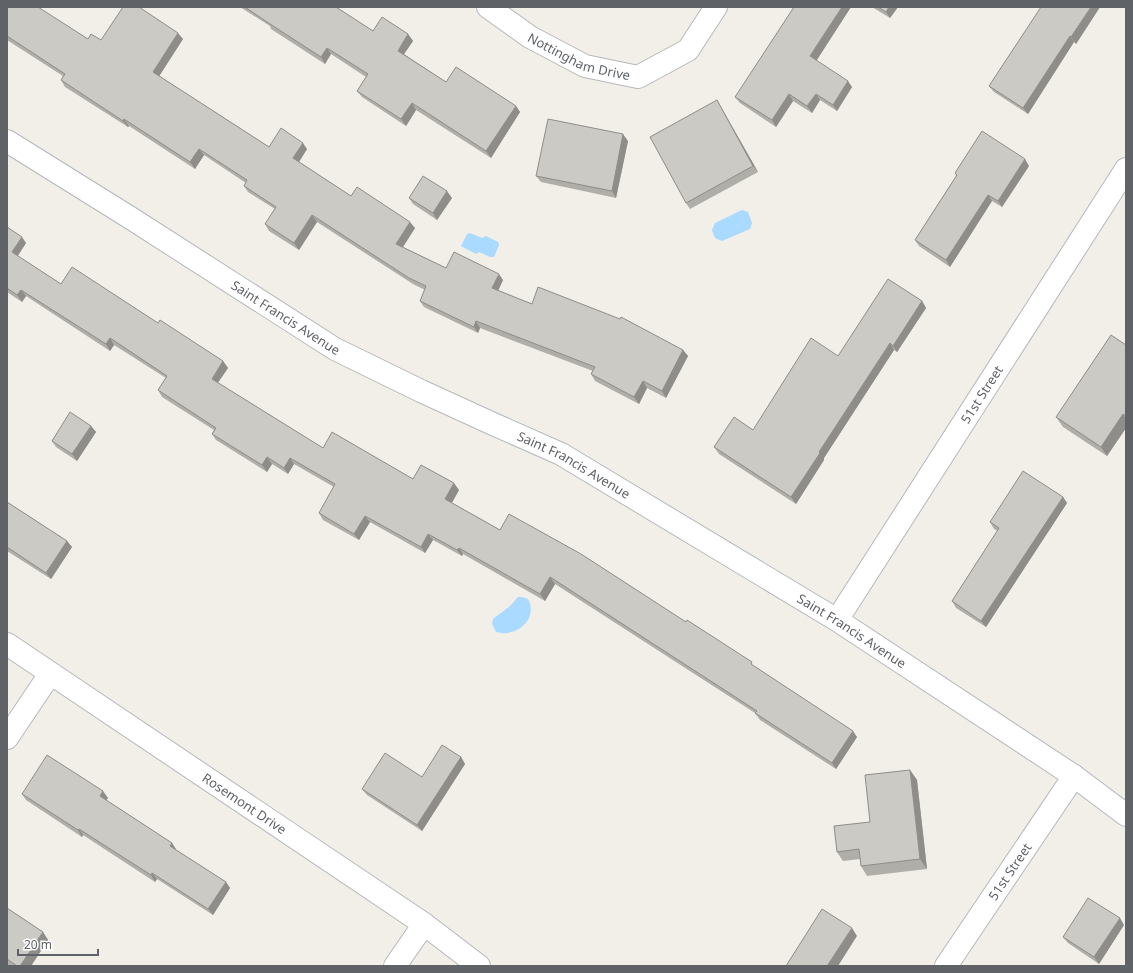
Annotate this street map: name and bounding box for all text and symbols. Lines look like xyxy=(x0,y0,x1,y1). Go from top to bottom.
street label: Nottingham Drive xyxy=(525,28,632,84)
street label: Saint Francis Avenue xyxy=(228,276,343,359)
street label: 51st Street xyxy=(956,362,1007,427)
street label: Saint Francis Avenue xyxy=(515,427,634,503)
street label: Saint Francis Avenue xyxy=(794,589,910,672)
street label: Rosemont Drive xyxy=(199,769,290,838)
street label: 51st Street xyxy=(984,839,1036,904)
scale bar xyxy=(18,931,98,957)
text: 20 m xyxy=(24,936,52,953)

